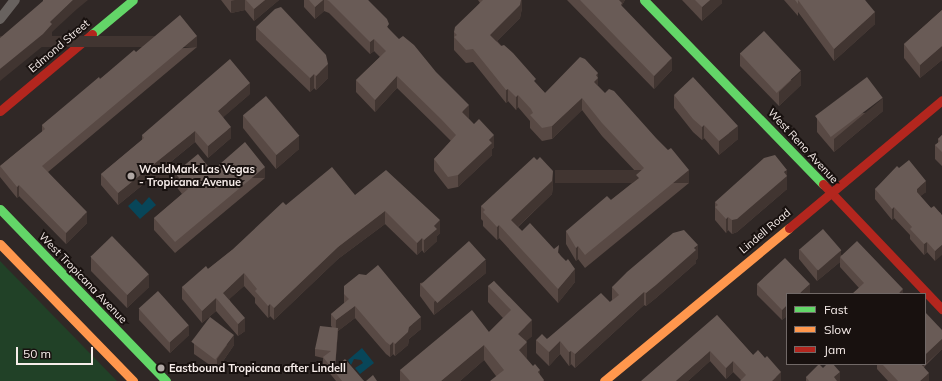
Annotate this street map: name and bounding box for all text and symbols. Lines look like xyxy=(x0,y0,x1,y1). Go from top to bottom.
street label: Edmond Street xyxy=(26,17,92,75)
street label: West Reno Avenue xyxy=(765,106,841,186)
place label: WorldMark Las Vegas - Tropicana Avenue xyxy=(139,163,255,189)
marker: WorldMark Las Vegas - Tropicana Avenue xyxy=(126,171,136,181)
street label: Lindell Road xyxy=(737,206,793,256)
street label: West Tropicana Avenue xyxy=(36,230,130,326)
legend xyxy=(786,293,926,365)
text: Fast xyxy=(824,302,848,317)
text: Slow xyxy=(824,322,852,337)
scale bar xyxy=(18,339,95,365)
text: Jam xyxy=(824,342,846,357)
text: 50 m xyxy=(23,346,51,361)
place label: Eastbound Tropicana after Lindell xyxy=(169,361,346,375)
marker: Eastbound Tropicana after Lindell xyxy=(156,363,166,373)

